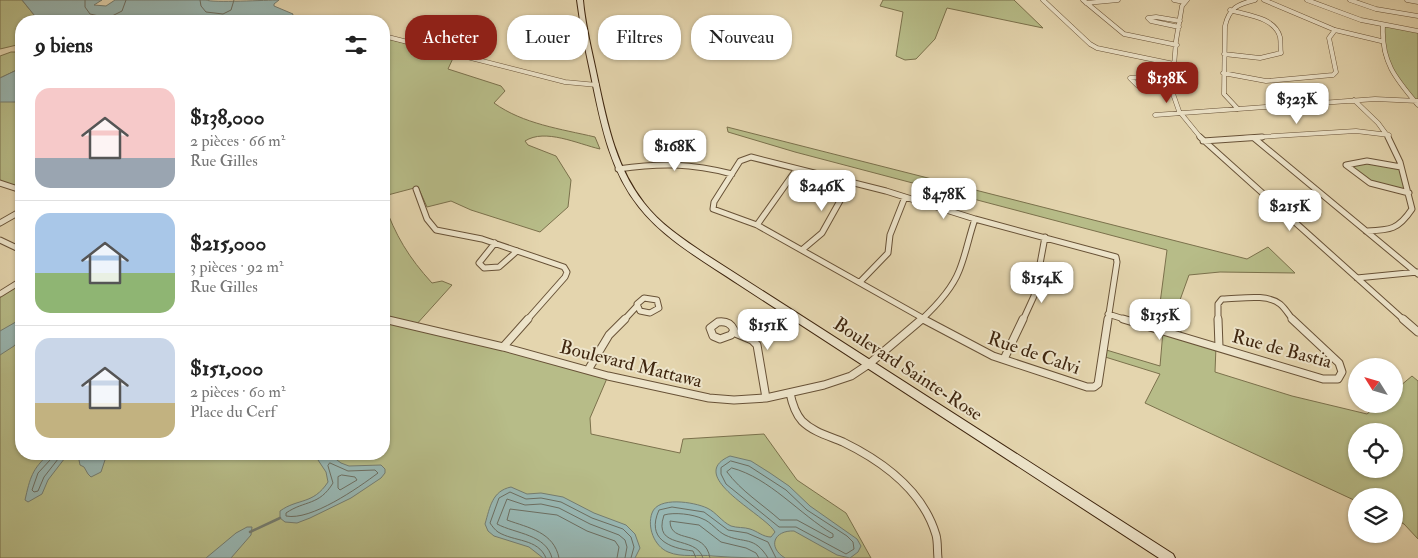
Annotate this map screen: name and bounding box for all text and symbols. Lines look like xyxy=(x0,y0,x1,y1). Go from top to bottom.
chip: Acheter xyxy=(405,15,497,60)
chip: Louer xyxy=(507,15,588,60)
chip: Filtres xyxy=(598,15,681,60)
chip: Nouveau xyxy=(691,15,792,60)
icon: filters xyxy=(342,31,370,59)
text: 9 biens xyxy=(35,32,93,59)
pin: $138K xyxy=(1132,62,1202,104)
text: $138K xyxy=(1147,68,1187,88)
pin: $323K xyxy=(1262,82,1332,125)
text: $323K xyxy=(1277,89,1317,109)
text: $138,000 xyxy=(190,104,265,131)
icon: home xyxy=(75,108,135,168)
pin: $168K xyxy=(640,130,710,172)
text: 2 pièces · 66 m² xyxy=(190,131,285,151)
text: $168K xyxy=(654,136,696,156)
text: Rue Gilles xyxy=(190,151,258,171)
pin: $246K xyxy=(787,170,857,212)
text: $246K xyxy=(799,176,845,196)
pin: $478K xyxy=(909,178,979,220)
text: $478K xyxy=(922,184,966,204)
pin: $215K xyxy=(1255,190,1325,232)
text: $215K xyxy=(1269,196,1311,216)
text: $215,000 xyxy=(190,230,266,257)
icon: home xyxy=(75,233,135,293)
text: 3 pièces · 92 m² xyxy=(190,257,284,277)
pin: $154K xyxy=(1007,262,1077,304)
text: $154K xyxy=(1021,268,1063,288)
text: Rue Gilles xyxy=(190,277,258,297)
pin: $135K xyxy=(1125,298,1195,341)
text: $135K xyxy=(1140,305,1180,325)
pin: $151K xyxy=(733,308,803,351)
street label: Boulevard Sainte-Rose xyxy=(829,312,987,426)
text: $151K xyxy=(749,315,787,335)
street label: Rue de Bastia xyxy=(1229,324,1335,374)
street label: Rue de Calvi xyxy=(985,326,1083,380)
street label: Boulevard Mattawa xyxy=(557,335,705,393)
text: $151,000 xyxy=(190,355,263,382)
icon: home xyxy=(75,358,135,418)
north arrow xyxy=(1348,358,1402,412)
map controls xyxy=(1348,358,1403,543)
text: 2 pièces · 60 m² xyxy=(190,382,285,402)
text: Place du Cerf xyxy=(190,402,276,422)
button: locate xyxy=(1348,423,1403,478)
button: layers xyxy=(1348,488,1403,543)

